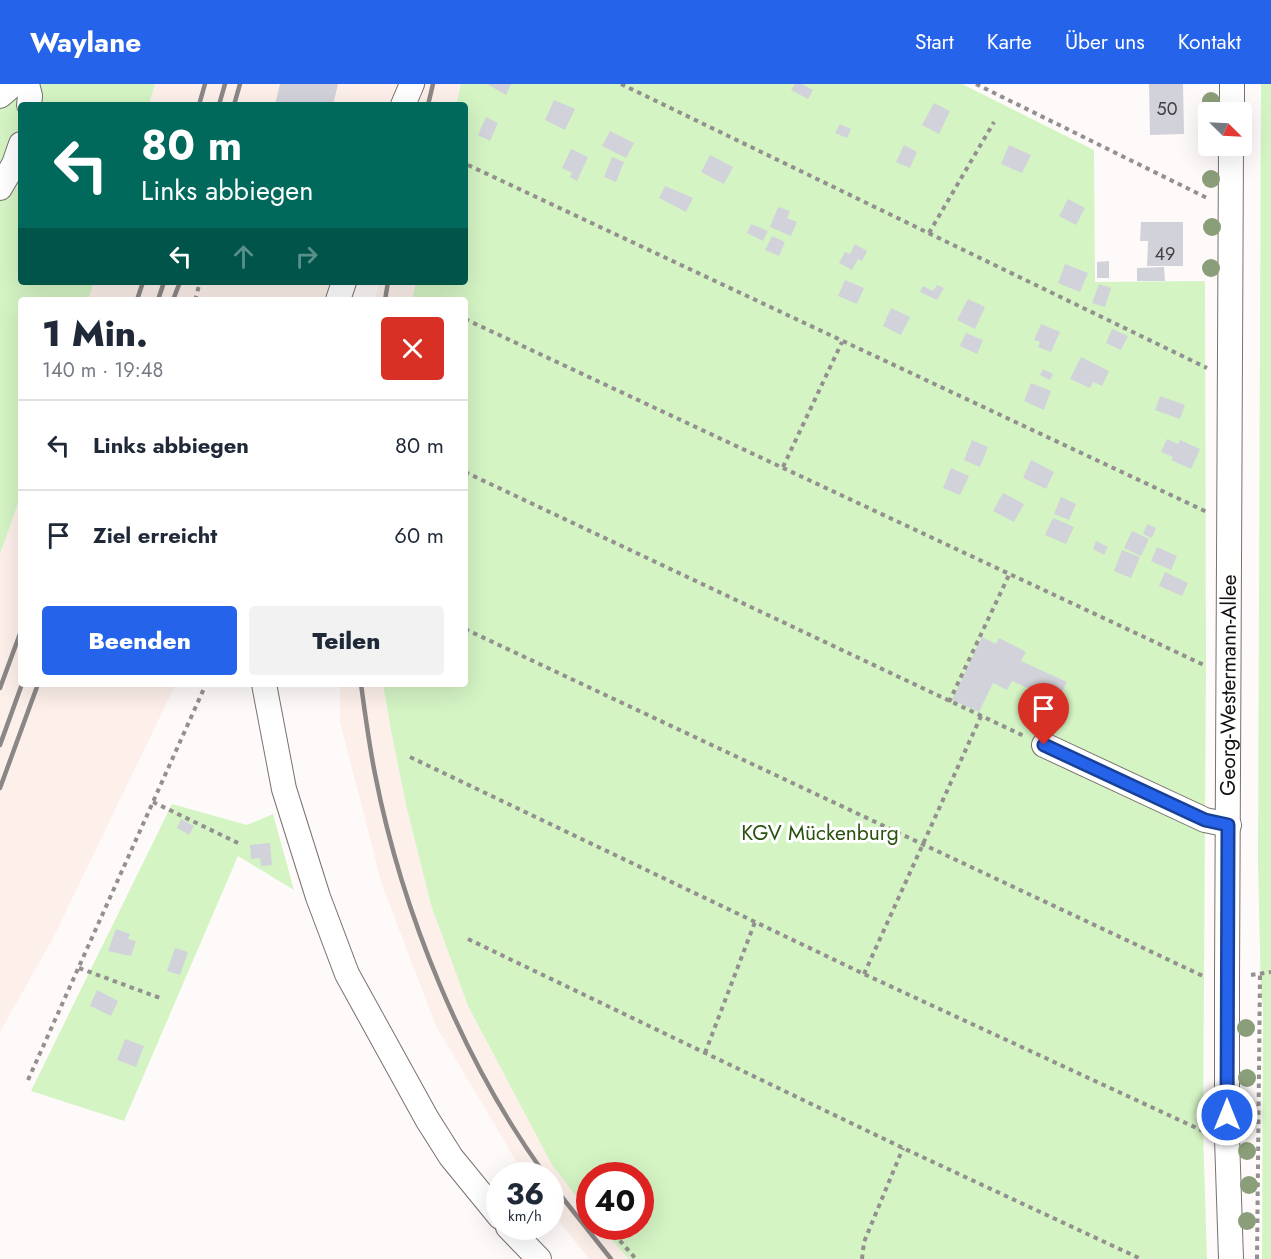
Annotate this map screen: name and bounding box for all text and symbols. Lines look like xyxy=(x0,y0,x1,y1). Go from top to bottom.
text: Waylane xyxy=(30,22,141,63)
text: Start xyxy=(915,27,954,57)
text: Karte xyxy=(987,27,1032,57)
text: Über uns xyxy=(1065,27,1145,57)
text: Kontakt xyxy=(1178,27,1241,57)
house number: 50 xyxy=(1157,96,1178,122)
north arrow xyxy=(1198,102,1252,156)
map controls xyxy=(1198,102,1252,156)
text: 80 m xyxy=(141,115,242,176)
icon: left xyxy=(42,126,120,204)
text: Links abbiegen xyxy=(141,171,313,210)
icon: left xyxy=(164,240,197,273)
icon: ahead xyxy=(227,240,260,273)
icon: right xyxy=(290,240,323,273)
house number: 49 xyxy=(1155,241,1175,267)
text: 1 Min. xyxy=(42,307,148,359)
button: close xyxy=(381,317,444,380)
text: 140 m · 19:48 xyxy=(42,356,163,385)
icon: left xyxy=(42,429,75,462)
text: Links abbiegen xyxy=(93,429,249,461)
text: 80 m xyxy=(395,429,444,461)
icon: arrive xyxy=(42,519,75,552)
text: Ziel erreicht xyxy=(93,519,217,551)
text: 60 m xyxy=(394,519,444,551)
street label: Georg-Westermann-Allee xyxy=(1213,574,1244,796)
button: Beenden xyxy=(42,606,237,675)
button: Teilen xyxy=(249,606,444,675)
pin xyxy=(1018,683,1069,745)
icon: arrive xyxy=(1027,692,1060,725)
park label: KGV Mückenburg xyxy=(741,818,899,848)
position arrow xyxy=(1195,1083,1259,1147)
speed limit sign: 40 xyxy=(576,1162,654,1240)
text: 36 xyxy=(506,1172,544,1215)
text: km/h xyxy=(508,1205,542,1227)

